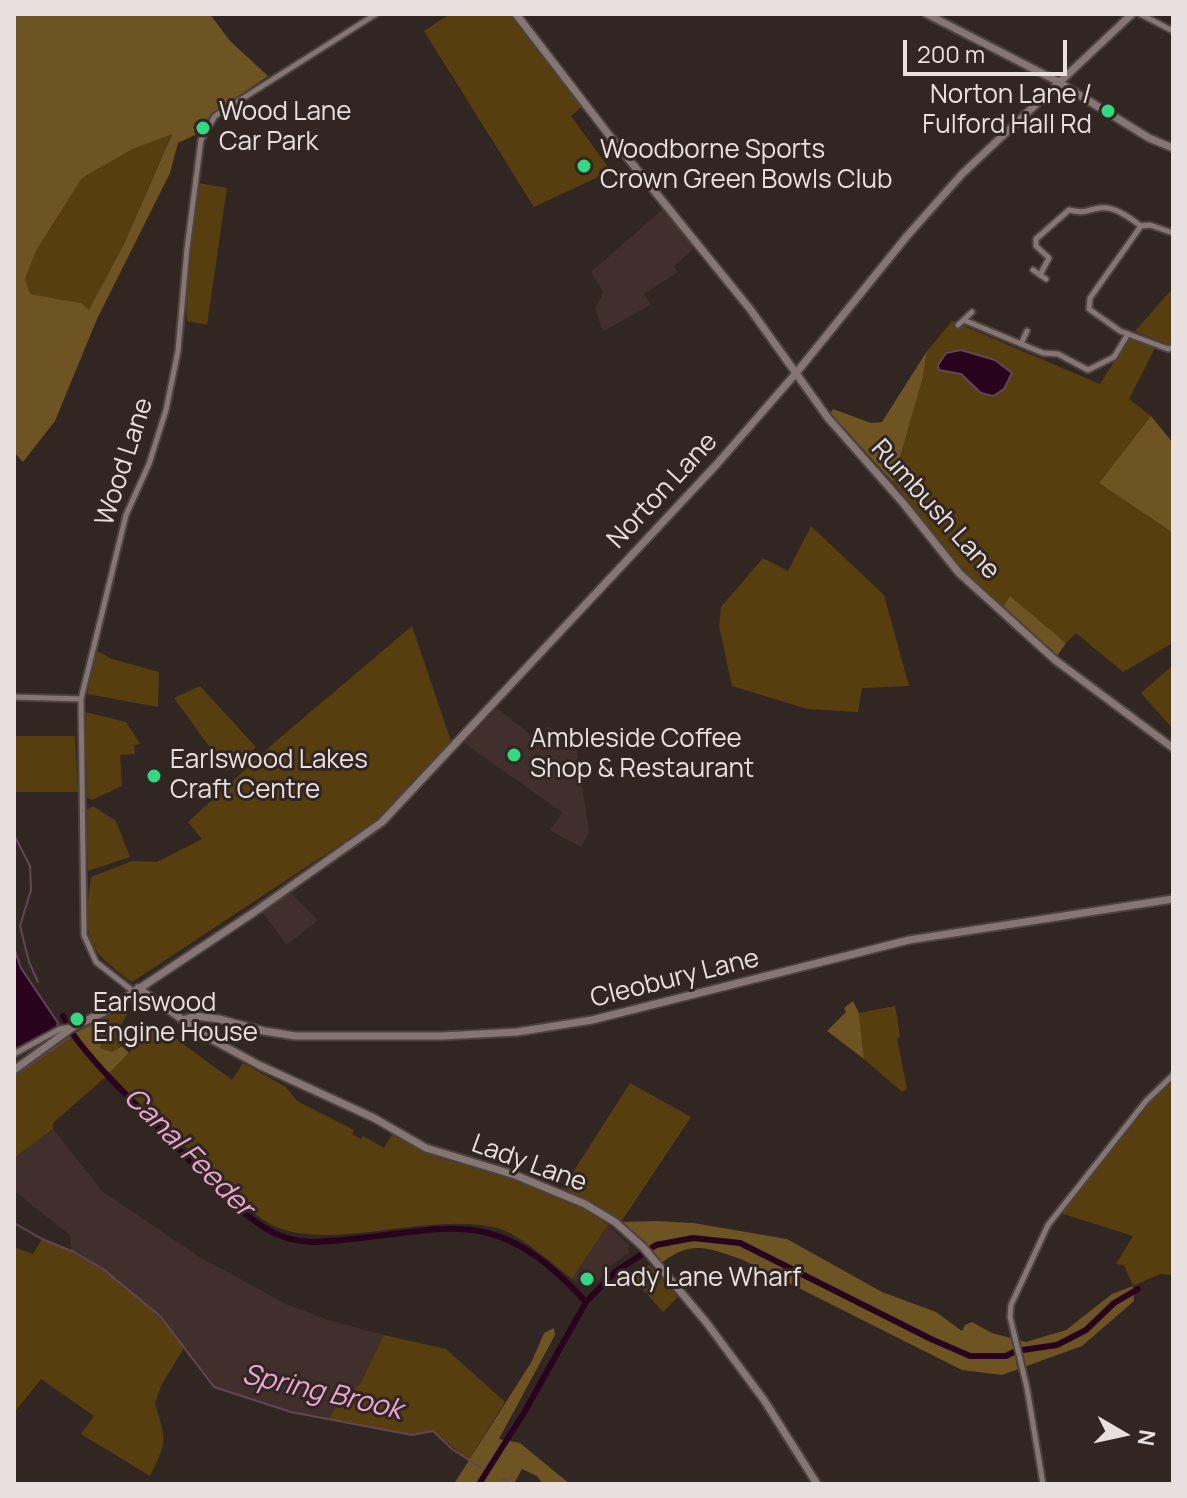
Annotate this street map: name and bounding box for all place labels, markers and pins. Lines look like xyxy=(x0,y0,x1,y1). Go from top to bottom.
place label: Norton Lane / Fulford Hall Rd xyxy=(922,80,1092,142)
place label: Wood Lane Car Park xyxy=(219,97,351,158)
marker: Norton Lane / Fulford Hall Rd xyxy=(1099,102,1117,120)
marker: Wood Lane Car Park xyxy=(194,119,212,137)
place label: Woodborne Sports Crown Green Bowls Club xyxy=(600,135,892,196)
marker: Woodborne Sports Crown Green Bowls Club xyxy=(575,157,593,175)
place label: Ambleside Coffee Shop & Restaurant xyxy=(530,724,754,786)
place label: Earlswood Lakes Craft Centre xyxy=(170,745,368,806)
marker: Ambleside Coffee Shop & Restaurant xyxy=(505,746,523,764)
marker: Earlswood Lakes Craft Centre xyxy=(145,767,163,785)
place label: Earlswood Engine House xyxy=(93,988,258,1050)
marker: Earlswood Engine House xyxy=(68,1010,86,1028)
place label: Lady Lane Wharf xyxy=(603,1263,801,1295)
marker: Lady Lane Wharf xyxy=(578,1270,596,1288)

